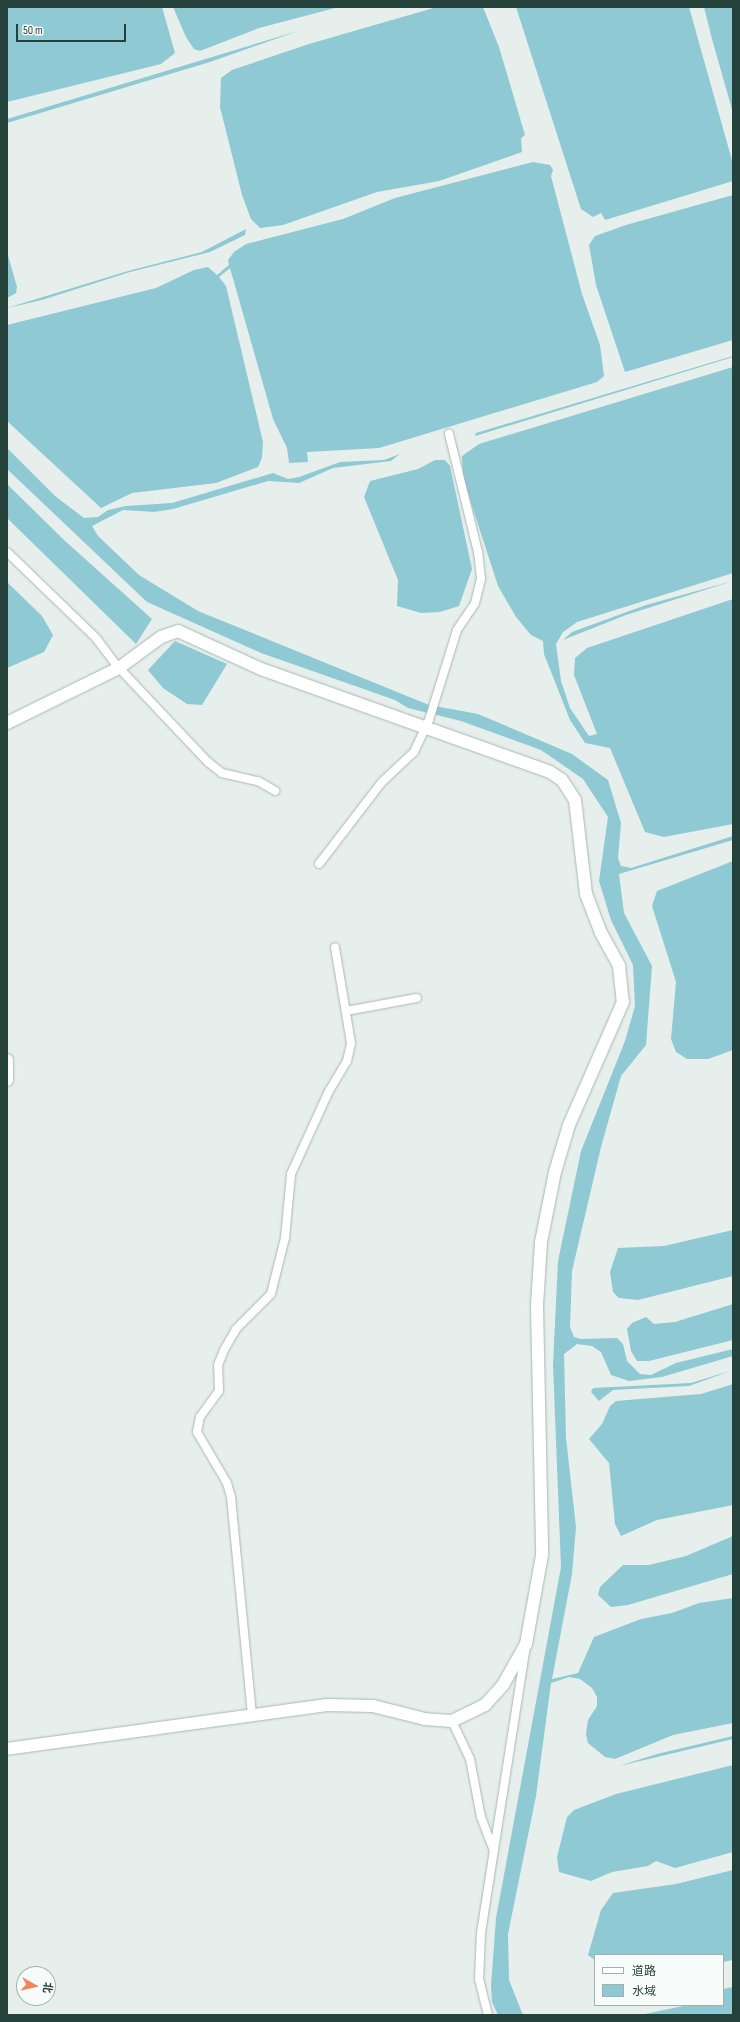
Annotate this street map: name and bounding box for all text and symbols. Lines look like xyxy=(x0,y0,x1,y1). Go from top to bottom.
scale bar xyxy=(18,16,128,42)
text: 50 m xyxy=(23,23,43,38)
legend xyxy=(594,1954,724,2006)
text: 道路 xyxy=(632,1964,656,1979)
north arrow xyxy=(16,1966,56,2006)
text: 北 xyxy=(40,1981,55,1994)
text: 水域 xyxy=(632,1984,656,1999)

